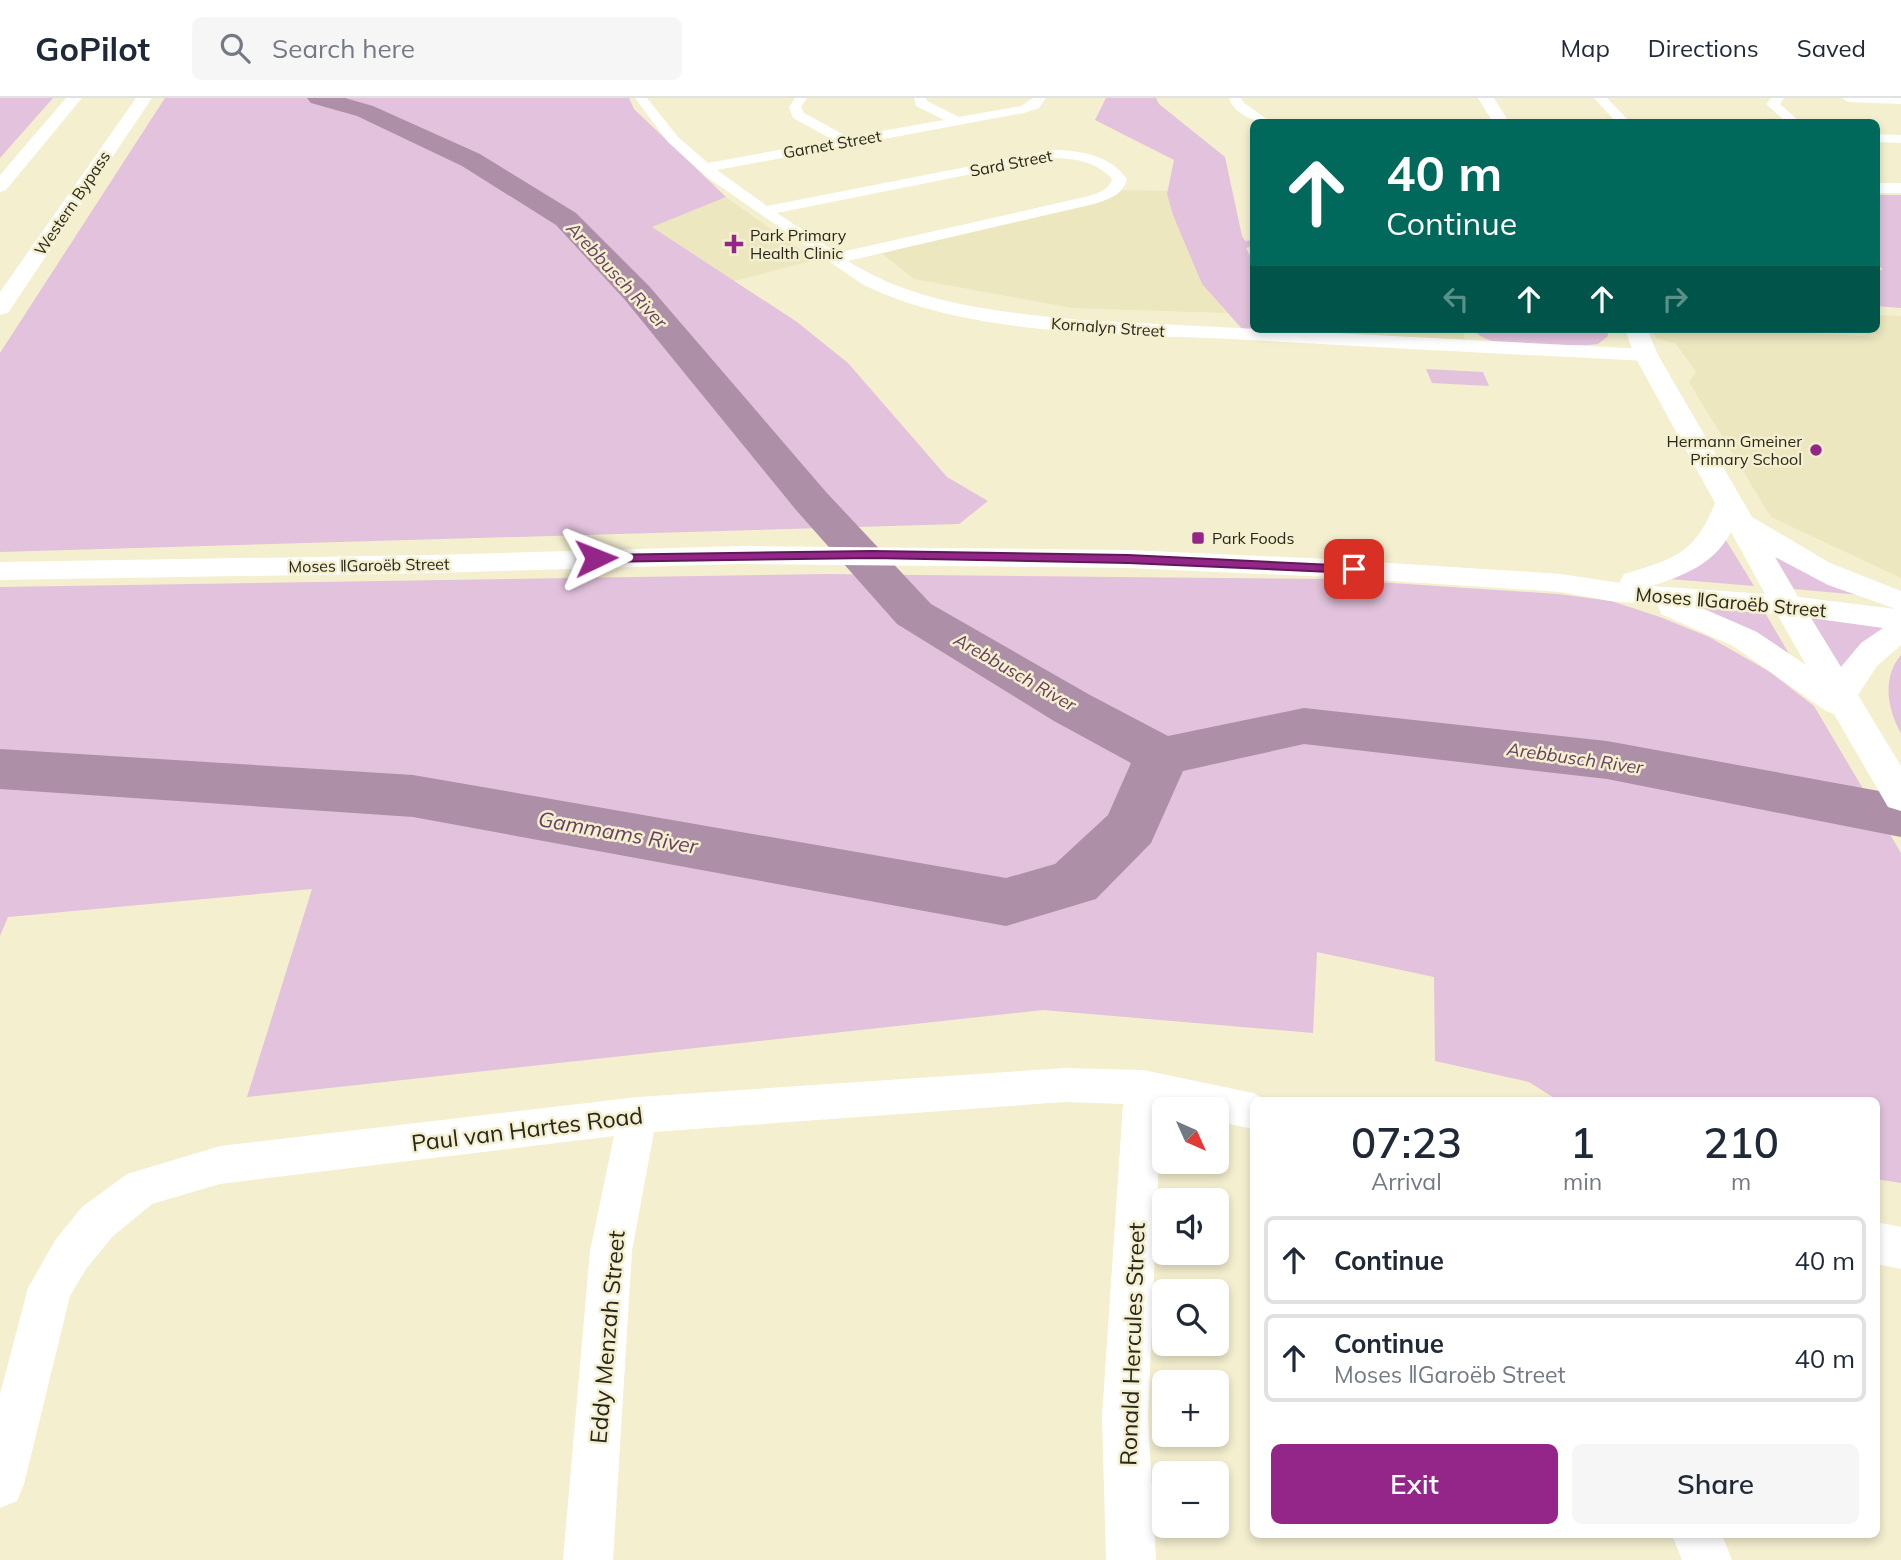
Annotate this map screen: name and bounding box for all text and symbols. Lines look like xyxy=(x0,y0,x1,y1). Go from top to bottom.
search box xyxy=(192,17,682,80)
text: GoPilot xyxy=(35,28,150,69)
icon: search xyxy=(216,29,254,67)
text: Search here xyxy=(272,32,415,65)
text: Map xyxy=(1560,33,1610,63)
text: Directions xyxy=(1648,33,1759,63)
text: Saved xyxy=(1797,33,1866,63)
street label: Garnet Street xyxy=(781,125,883,162)
text: 40 m xyxy=(1386,142,1502,203)
street label: Sard Street xyxy=(968,145,1054,181)
street label: Western Bypass xyxy=(30,147,114,259)
icon: ahead xyxy=(1271,147,1362,238)
text: Continue xyxy=(1386,203,1517,243)
water label: Arebbusch River xyxy=(561,216,673,334)
place label: Park Primary Health Clinic xyxy=(750,225,847,263)
marker: Park Primary Health Clinic xyxy=(724,234,744,254)
icon: left xyxy=(1437,280,1475,318)
icon: ahead xyxy=(1510,280,1548,318)
icon: ahead xyxy=(1583,280,1621,318)
icon: right xyxy=(1656,280,1694,318)
street label: Kornalyn Street xyxy=(1050,313,1166,341)
place label: Hermann Gmeiner Primary School xyxy=(1667,431,1802,469)
marker: Hermann Gmeiner Primary School xyxy=(1808,442,1824,458)
position arrow xyxy=(559,521,633,595)
place label: Park Foods xyxy=(1212,528,1294,548)
marker: Park Foods xyxy=(1190,530,1206,546)
pin xyxy=(1324,539,1384,599)
icon: arrive xyxy=(1335,550,1373,588)
street label: Moses ǁGaroëb Street xyxy=(288,554,450,576)
street label: Moses ǁGaroëb Street xyxy=(1635,582,1828,622)
water label: Arebbusch River xyxy=(949,627,1081,717)
water label: Arebbusch River xyxy=(1505,737,1646,779)
water label: Gammams River xyxy=(536,805,701,859)
north arrow xyxy=(1152,1097,1228,1174)
map controls xyxy=(1152,1097,1229,1538)
street label: Paul van Hartes Road xyxy=(410,1100,644,1158)
text: 07:23 xyxy=(1351,1116,1462,1169)
text: 1 xyxy=(1570,1116,1595,1169)
text: 210 xyxy=(1703,1116,1779,1169)
text: Arrival xyxy=(1371,1167,1442,1196)
text: min xyxy=(1563,1167,1602,1196)
text: m xyxy=(1731,1167,1751,1196)
button: sound xyxy=(1152,1188,1229,1265)
street label: Ronald Hercules Street xyxy=(1113,1222,1151,1466)
street label: Eddy Menzah Street xyxy=(583,1229,631,1445)
icon: ahead xyxy=(1275,1241,1313,1279)
text: Continue xyxy=(1334,1244,1444,1277)
text: 40 m xyxy=(1794,1244,1855,1277)
button: search xyxy=(1152,1279,1229,1356)
text: Continue xyxy=(1334,1327,1444,1360)
icon: ahead xyxy=(1275,1339,1313,1377)
text: 40 m xyxy=(1794,1342,1855,1375)
text: Moses ǁGaroëb Street xyxy=(1334,1360,1566,1389)
button: + xyxy=(1152,1370,1229,1447)
button: Exit xyxy=(1271,1444,1558,1524)
button: Share xyxy=(1572,1444,1859,1524)
button: − xyxy=(1152,1461,1229,1538)

